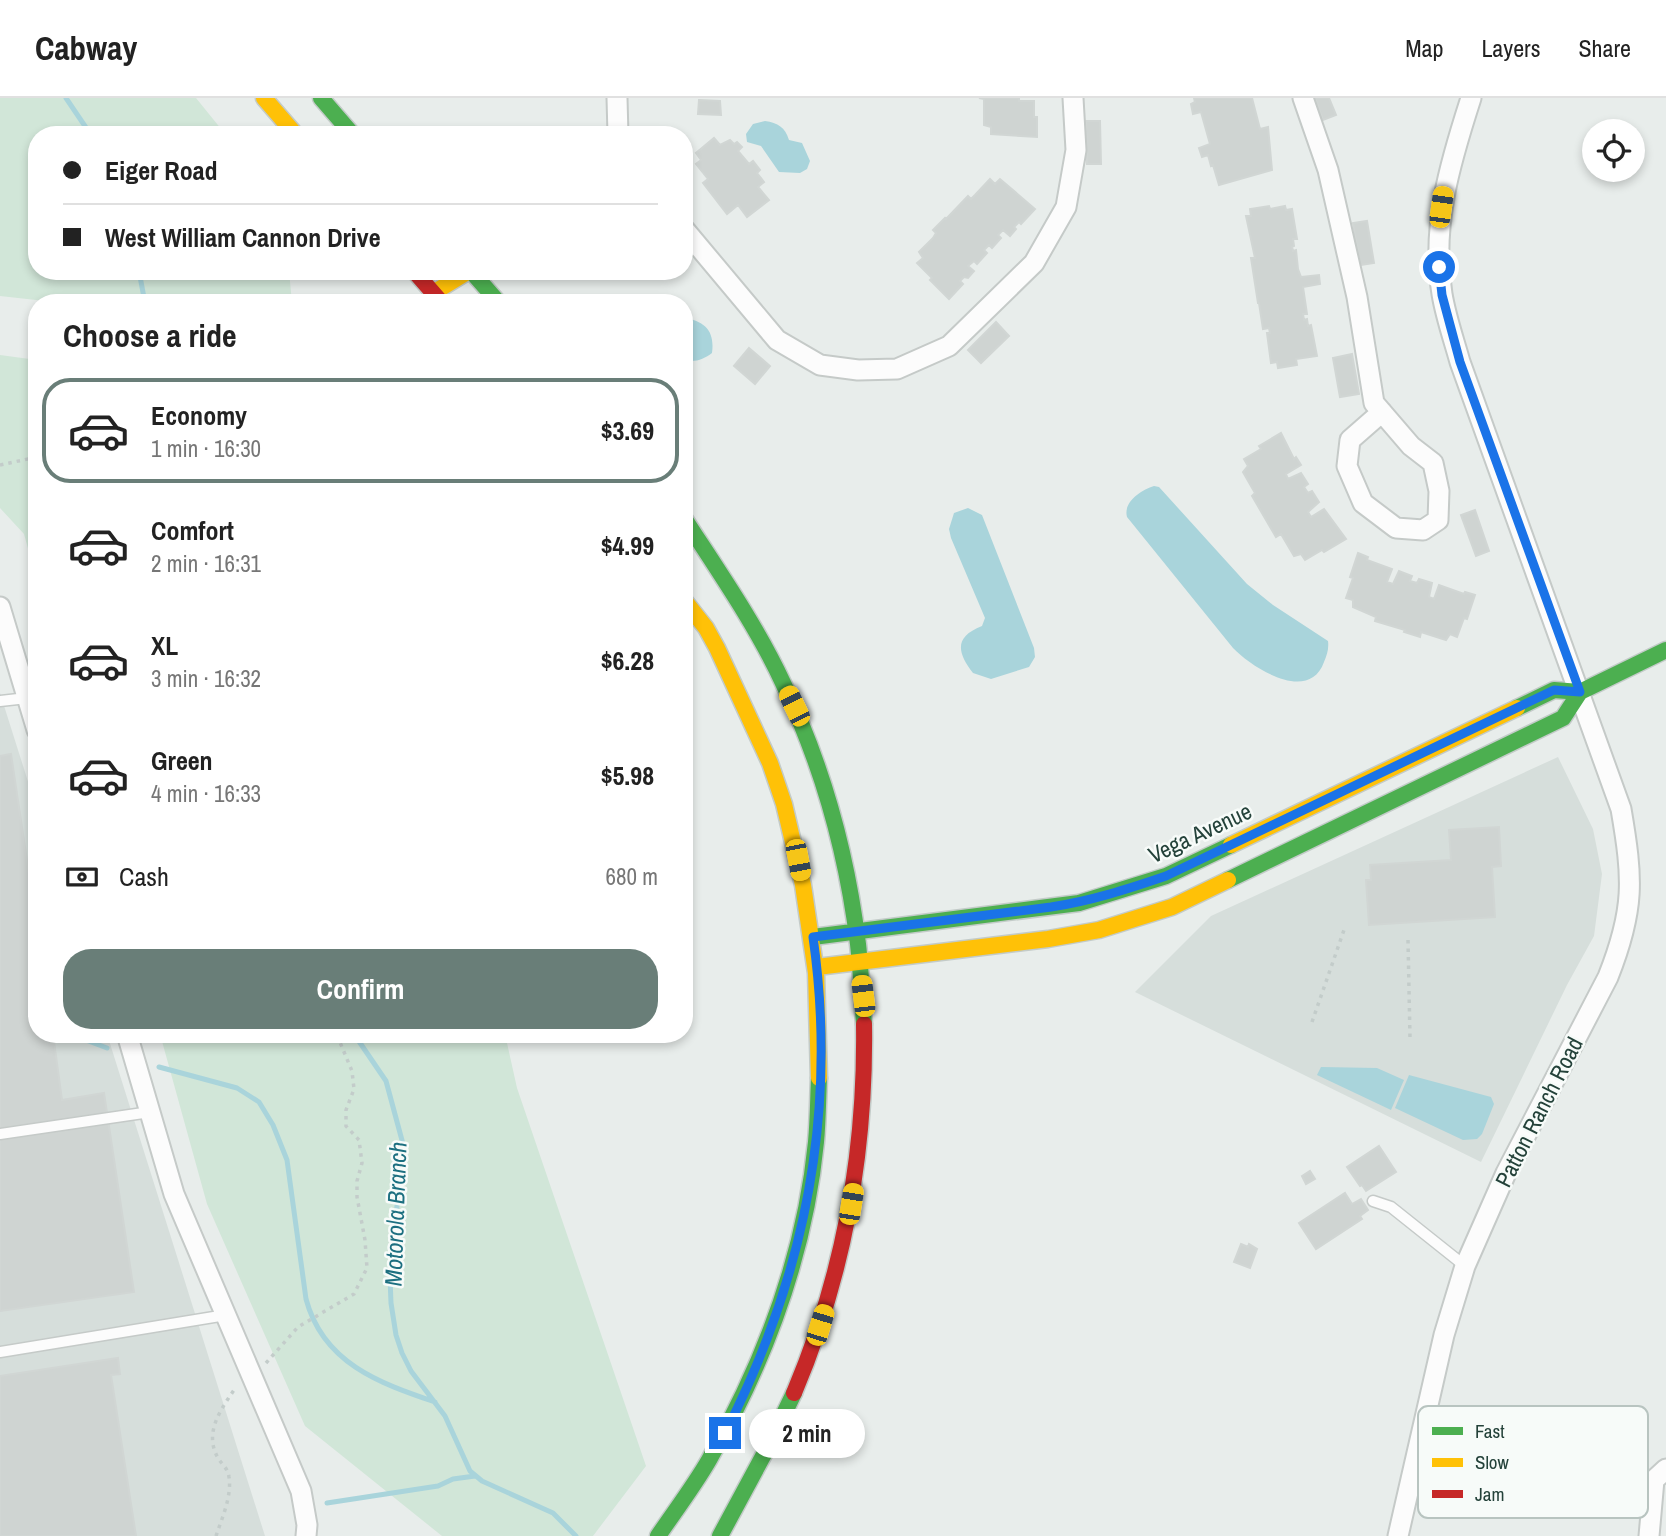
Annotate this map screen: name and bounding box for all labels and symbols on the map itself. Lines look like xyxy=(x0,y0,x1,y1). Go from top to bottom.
car xyxy=(1428,185,1455,229)
route start xyxy=(1423,251,1455,283)
car xyxy=(776,683,813,729)
street label: Vega Avenue xyxy=(1143,795,1257,870)
car xyxy=(784,837,813,883)
car xyxy=(851,974,876,1018)
street label: Patton Ranch Road xyxy=(1487,1031,1590,1192)
water label: Motorola Branch xyxy=(376,1141,414,1287)
car xyxy=(838,1182,865,1226)
car xyxy=(804,1302,837,1348)
legend xyxy=(1418,1406,1648,1518)
callout: 2 min xyxy=(750,1408,865,1458)
route end xyxy=(709,1417,741,1449)
text: Fast xyxy=(1475,1418,1505,1444)
text: Slow xyxy=(1475,1449,1510,1475)
text: Jam xyxy=(1475,1481,1504,1507)

